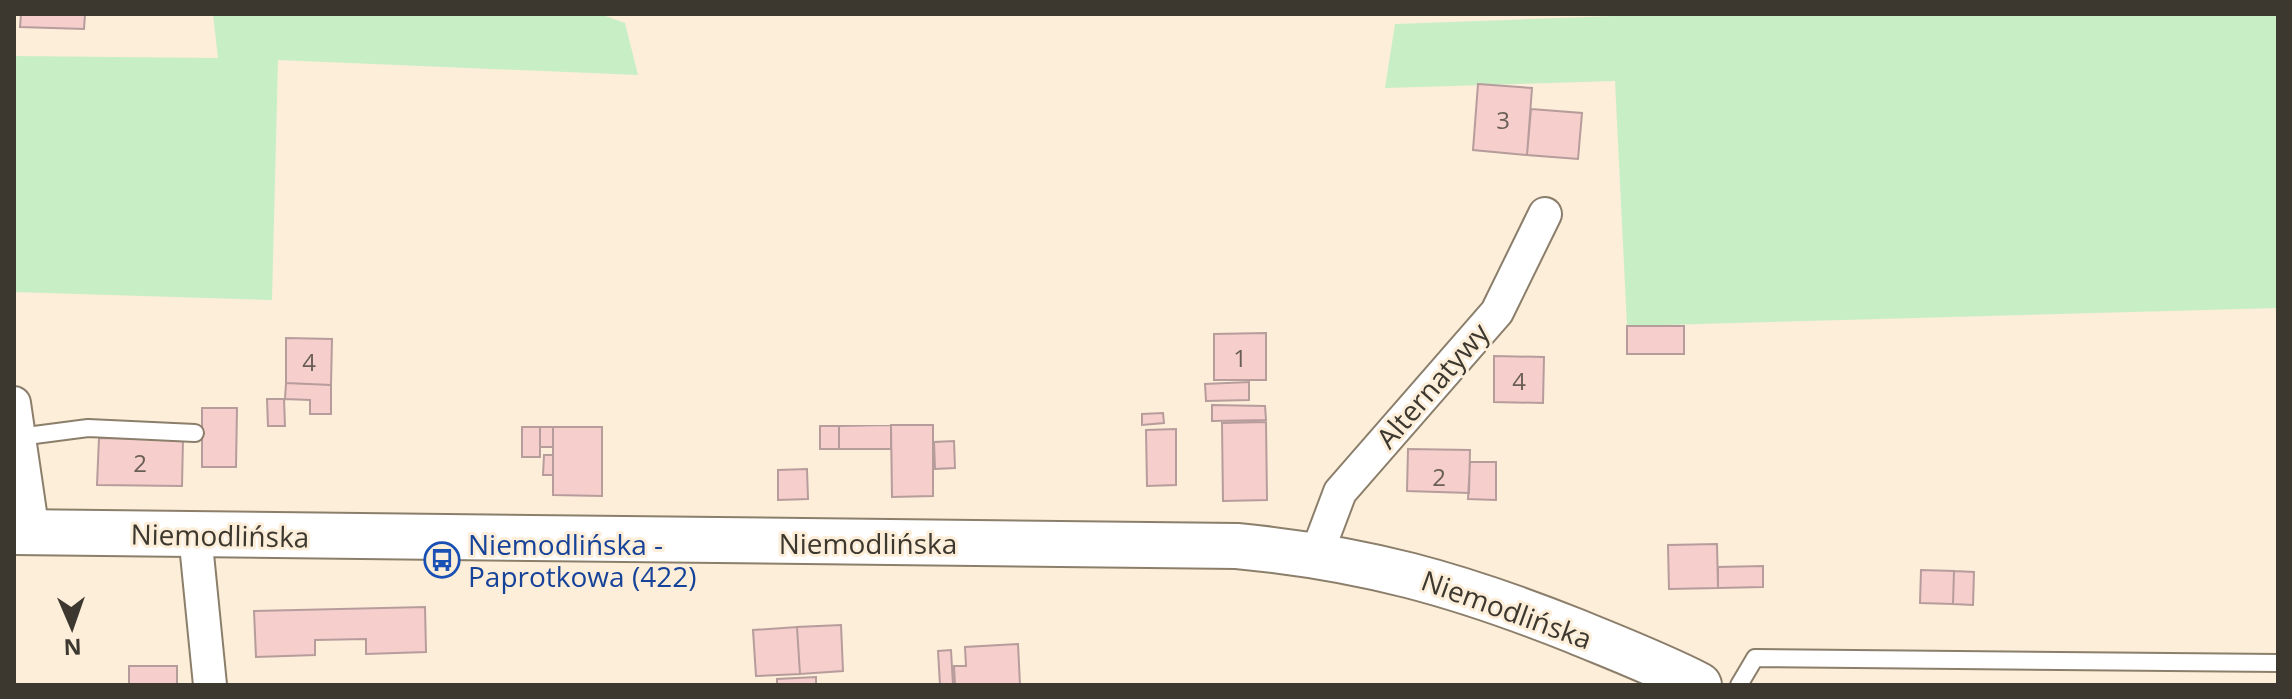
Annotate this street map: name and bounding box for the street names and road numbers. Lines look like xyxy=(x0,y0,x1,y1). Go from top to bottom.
street label: Alternatywy xyxy=(1367,314,1498,456)
street label: Niemodlińska xyxy=(130,514,310,556)
street label: Niemodlińska xyxy=(779,524,957,562)
street label: Niemodlińska xyxy=(1417,561,1597,657)

